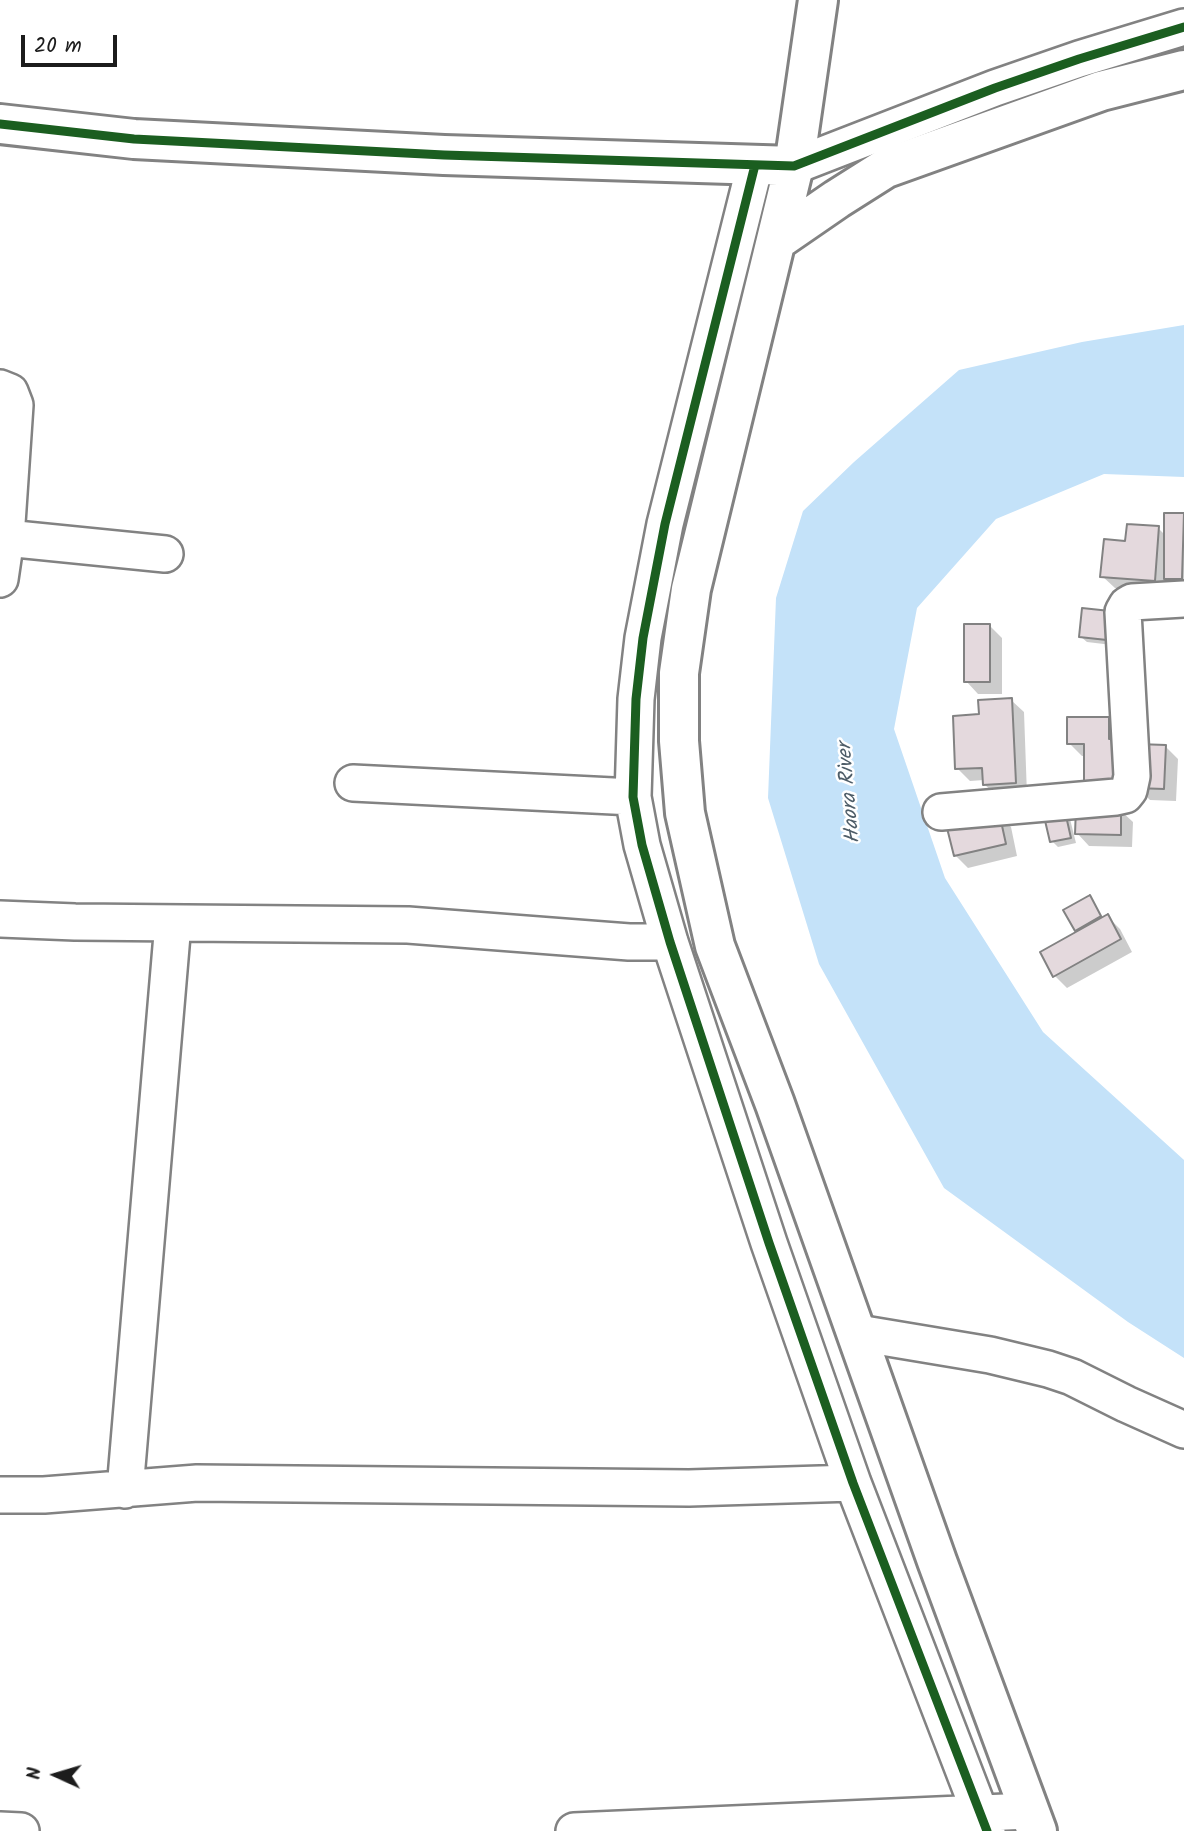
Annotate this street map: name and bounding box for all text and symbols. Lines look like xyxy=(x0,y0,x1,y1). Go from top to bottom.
scale bar xyxy=(24,21,121,65)
text: 20 m xyxy=(34,30,82,63)
water label: Haora River xyxy=(834,742,868,844)
north arrow xyxy=(21,1740,91,1810)
text: N xyxy=(20,1767,50,1781)

